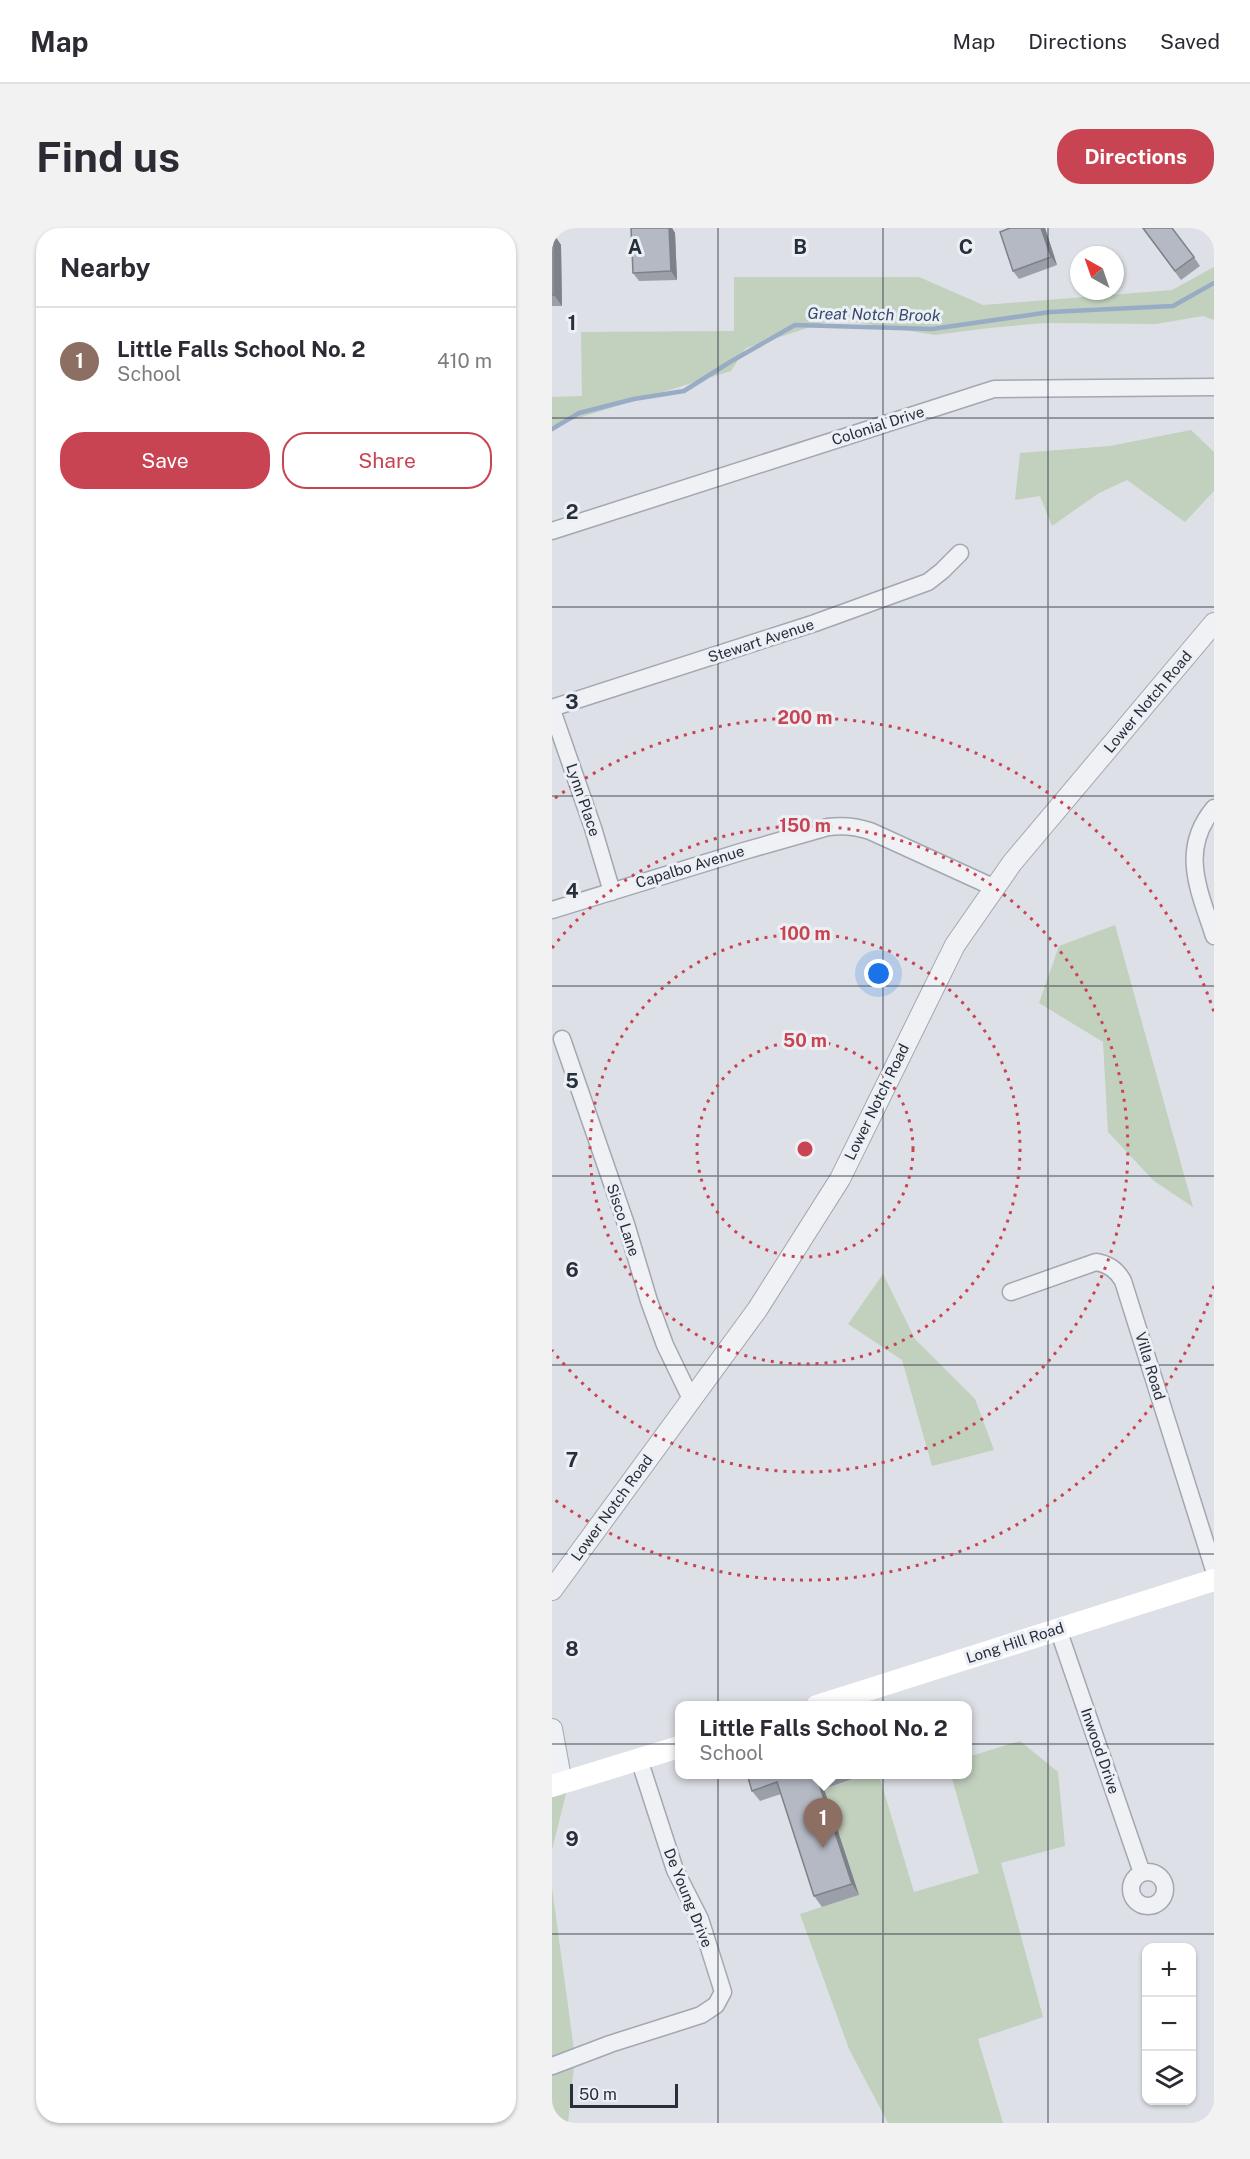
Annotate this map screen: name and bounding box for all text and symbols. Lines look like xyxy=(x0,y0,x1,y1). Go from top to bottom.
text: Map xyxy=(30,25,89,58)
text: Map xyxy=(953,29,995,54)
text: Directions xyxy=(1028,29,1127,54)
text: Saved xyxy=(1160,29,1220,54)
button: Directions xyxy=(1057,129,1214,184)
text: Find us xyxy=(36,132,180,181)
text: A xyxy=(628,235,642,259)
text: B xyxy=(793,235,807,259)
text: C xyxy=(959,235,973,259)
north arrow xyxy=(1070,246,1124,300)
text: Nearby xyxy=(60,252,150,283)
water label: Great Notch Brook xyxy=(807,304,941,325)
text: 1 xyxy=(568,311,576,335)
text: Little Falls School No. 2 xyxy=(117,336,365,362)
text: 1 xyxy=(75,349,84,373)
text: 410 m xyxy=(437,349,492,373)
text: School xyxy=(117,362,181,386)
street label: Colonial Drive xyxy=(829,403,926,448)
button: Save xyxy=(60,432,270,489)
button: Share xyxy=(282,432,492,489)
text: 2 xyxy=(566,500,578,524)
street label: Stewart Avenue xyxy=(706,615,816,666)
street label: Lower Notch Road xyxy=(1100,648,1195,756)
text: 3 xyxy=(565,690,579,714)
text: 200 m xyxy=(778,707,832,728)
street label: Lynn Place xyxy=(563,761,604,839)
text: 150 m xyxy=(779,815,831,836)
street label: Capalbo Avenue xyxy=(634,842,746,891)
text: 4 xyxy=(565,879,579,903)
text: 100 m xyxy=(779,923,831,944)
your location xyxy=(864,959,893,988)
text: 50 m xyxy=(783,1030,827,1051)
street label: Lower Notch Road xyxy=(841,1041,912,1163)
text: 5 xyxy=(565,1069,579,1093)
centre of rings xyxy=(795,1139,815,1159)
street label: Sisco Lane xyxy=(604,1181,643,1258)
text: 6 xyxy=(565,1258,579,1282)
street label: Villa Road xyxy=(1132,1330,1169,1402)
text: 7 xyxy=(566,1448,578,1472)
street label: Lower Notch Road xyxy=(567,1451,656,1564)
street label: Long Hill Road xyxy=(964,1619,1066,1666)
text: 8 xyxy=(565,1637,579,1661)
popup xyxy=(675,1701,972,1779)
street label: Inwood Drive xyxy=(1078,1706,1123,1796)
text: Little Falls School No. 2 xyxy=(699,1715,948,1741)
text: School xyxy=(699,1741,764,1765)
pin: 1 xyxy=(804,1798,842,1848)
text: 9 xyxy=(565,1827,579,1851)
street label: De Young Drive xyxy=(661,1846,716,1950)
map controls xyxy=(1142,1943,1196,2105)
button: + xyxy=(1142,1943,1196,1997)
button: − xyxy=(1142,1997,1196,2051)
button: layers xyxy=(1142,2051,1196,2105)
scale bar xyxy=(570,2081,678,2108)
text: 50 m xyxy=(579,2085,617,2104)

